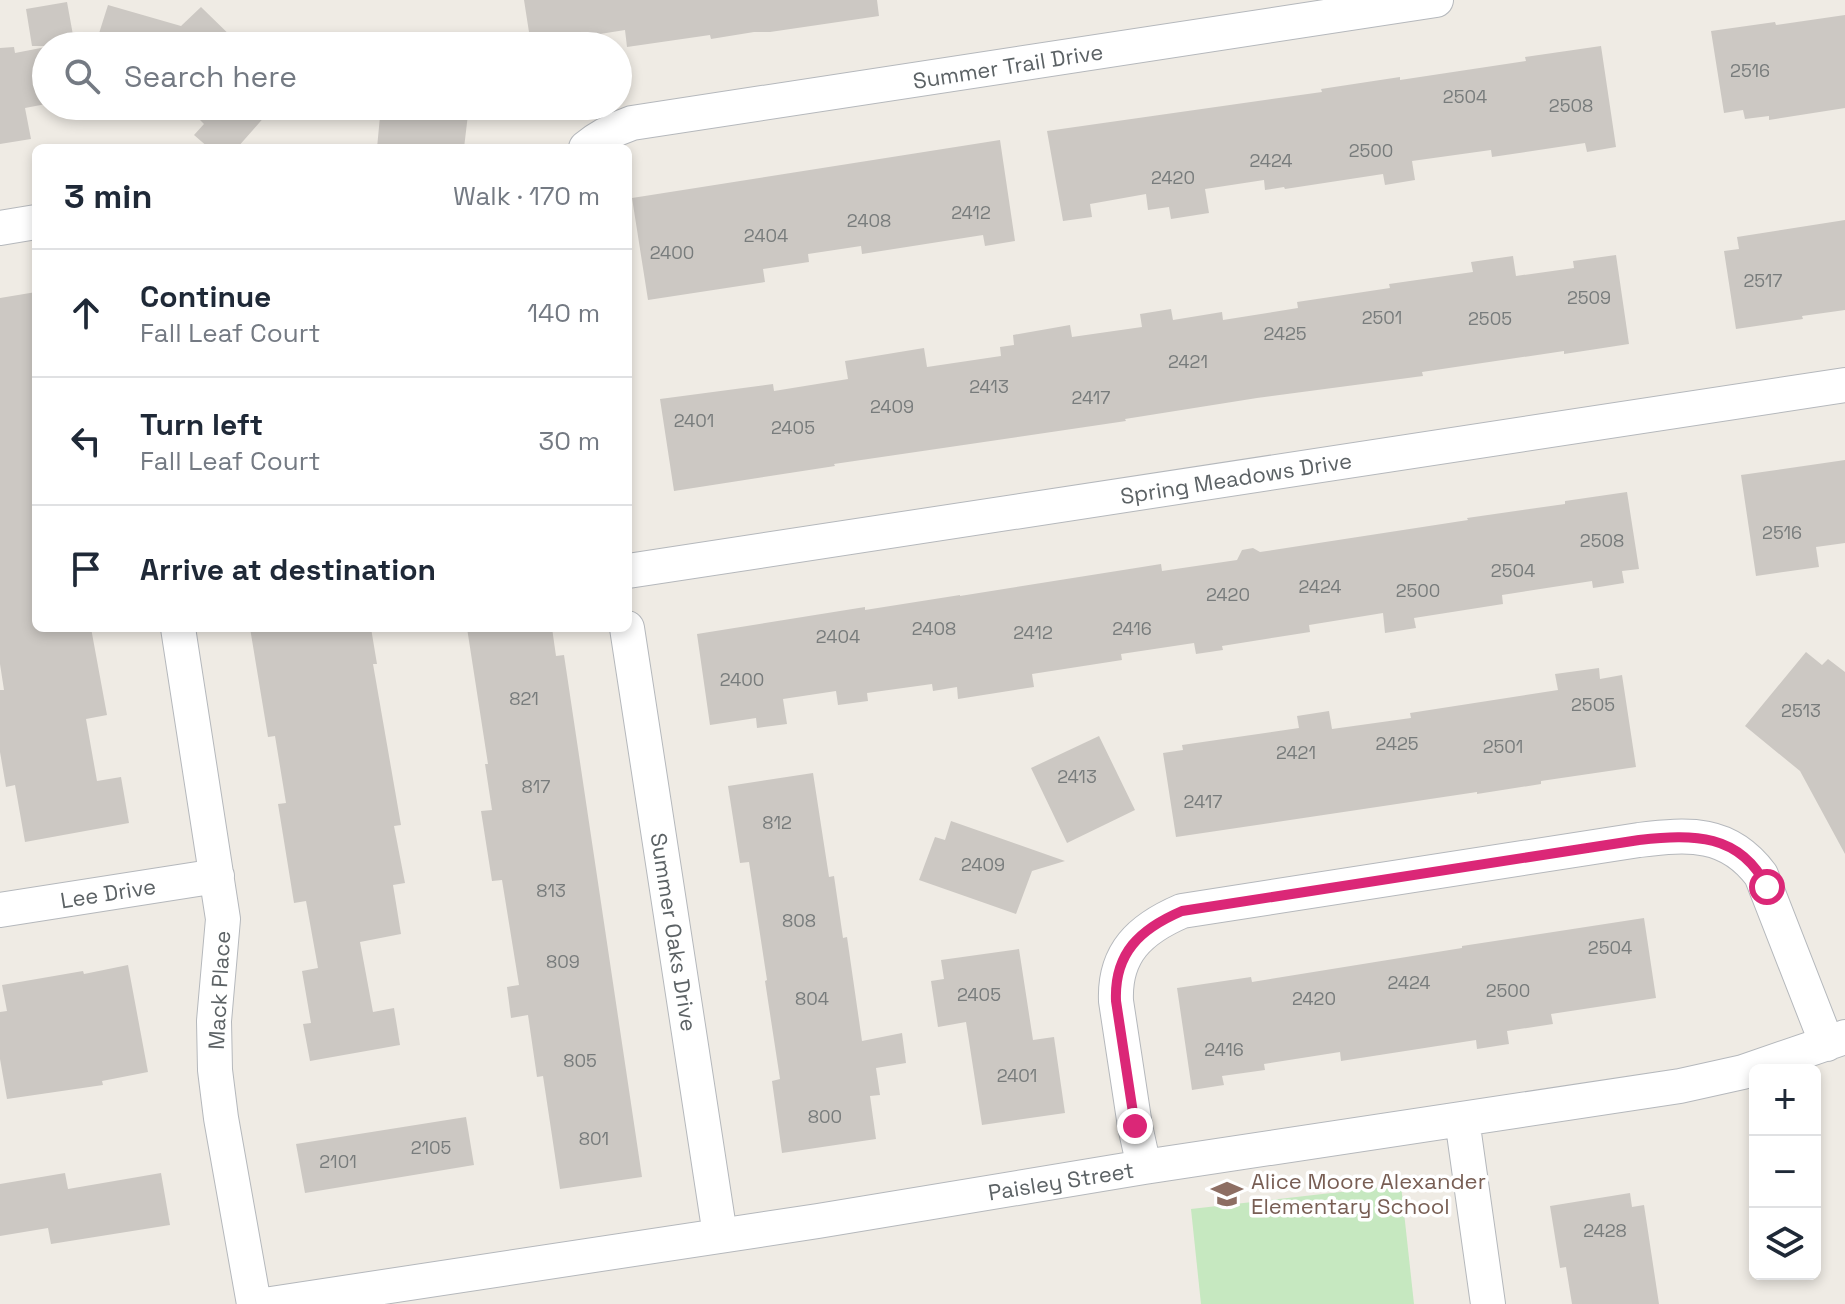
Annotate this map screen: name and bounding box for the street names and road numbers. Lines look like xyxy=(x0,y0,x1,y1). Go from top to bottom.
street label: Summer Trail Drive xyxy=(911,37,1105,95)
street label: Spring Meadows Drive xyxy=(1118,446,1354,510)
street label: Summer Oaks Drive xyxy=(644,831,704,1033)
street label: Lee Drive xyxy=(58,872,158,914)
street label: Mack Place xyxy=(202,930,236,1050)
street label: Paisley Street xyxy=(986,1156,1136,1206)

